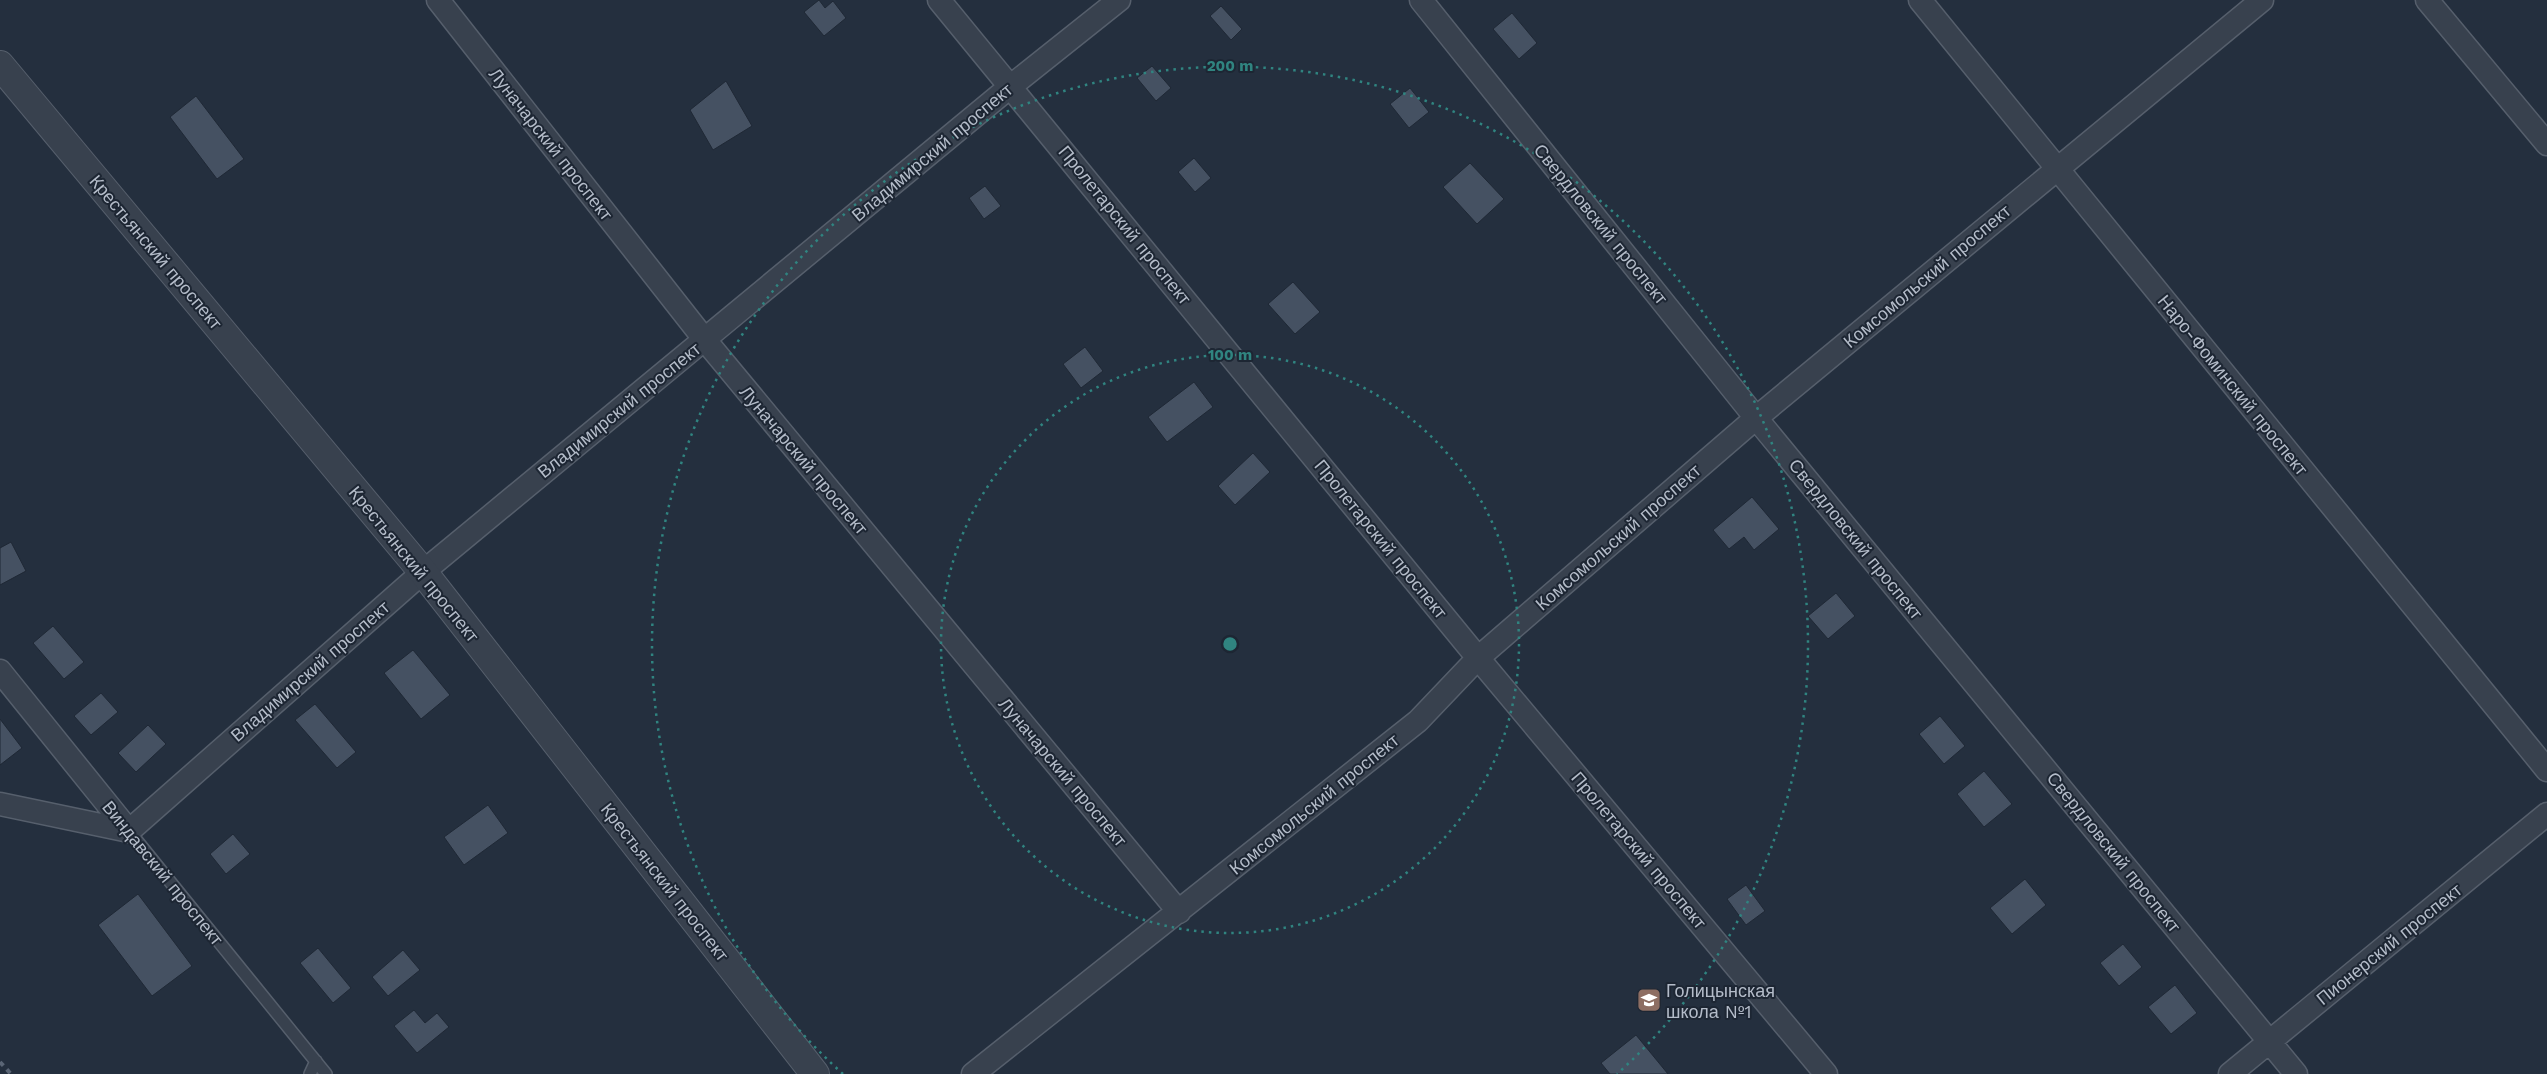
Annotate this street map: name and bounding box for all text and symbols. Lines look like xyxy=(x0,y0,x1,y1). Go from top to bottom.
text: 200 m xyxy=(1207,57,1253,75)
street label: Луначарский проспект xyxy=(485,63,617,225)
street label: Владимирский проспект xyxy=(847,79,1017,225)
street label: Свердловский проспект xyxy=(1530,139,1672,309)
street label: Пролетарский проспект xyxy=(1054,141,1196,309)
street label: Крестьянский проспект xyxy=(85,171,227,333)
street label: Комсомольский проспект xyxy=(1839,200,2015,352)
street label: Наро-Фоминский проспект xyxy=(2154,290,2312,480)
street label: Владимирский проспект xyxy=(533,338,705,482)
text: 100 m xyxy=(1208,346,1252,364)
street label: Луначарский проспект xyxy=(736,381,872,539)
street label: Свердловский проспект xyxy=(1785,454,1927,624)
street label: Пролетарский проспект xyxy=(1310,455,1452,623)
street label: Комсомольский проспект xyxy=(1531,460,1705,614)
street label: Крестьянский проспект xyxy=(345,482,483,646)
street label: Владимирский проспект xyxy=(226,596,394,746)
centre of rings xyxy=(1221,635,1239,653)
street label: Луначарский проспект xyxy=(995,693,1131,851)
street label: Комсомольский проспект xyxy=(1225,729,1403,879)
street label: Пролетарский проспект xyxy=(1567,767,1711,933)
street label: Свердловский проспект xyxy=(2043,767,2185,937)
street label: Виндавский проспект xyxy=(98,797,228,949)
street label: Крестьянский проспект xyxy=(597,799,733,965)
street label: Пионерский проспект xyxy=(2312,879,2466,1009)
place label: Голицынская школа №1 xyxy=(1666,980,1775,1022)
school or university icon: Голицынская школа №1 xyxy=(1636,987,1662,1013)

